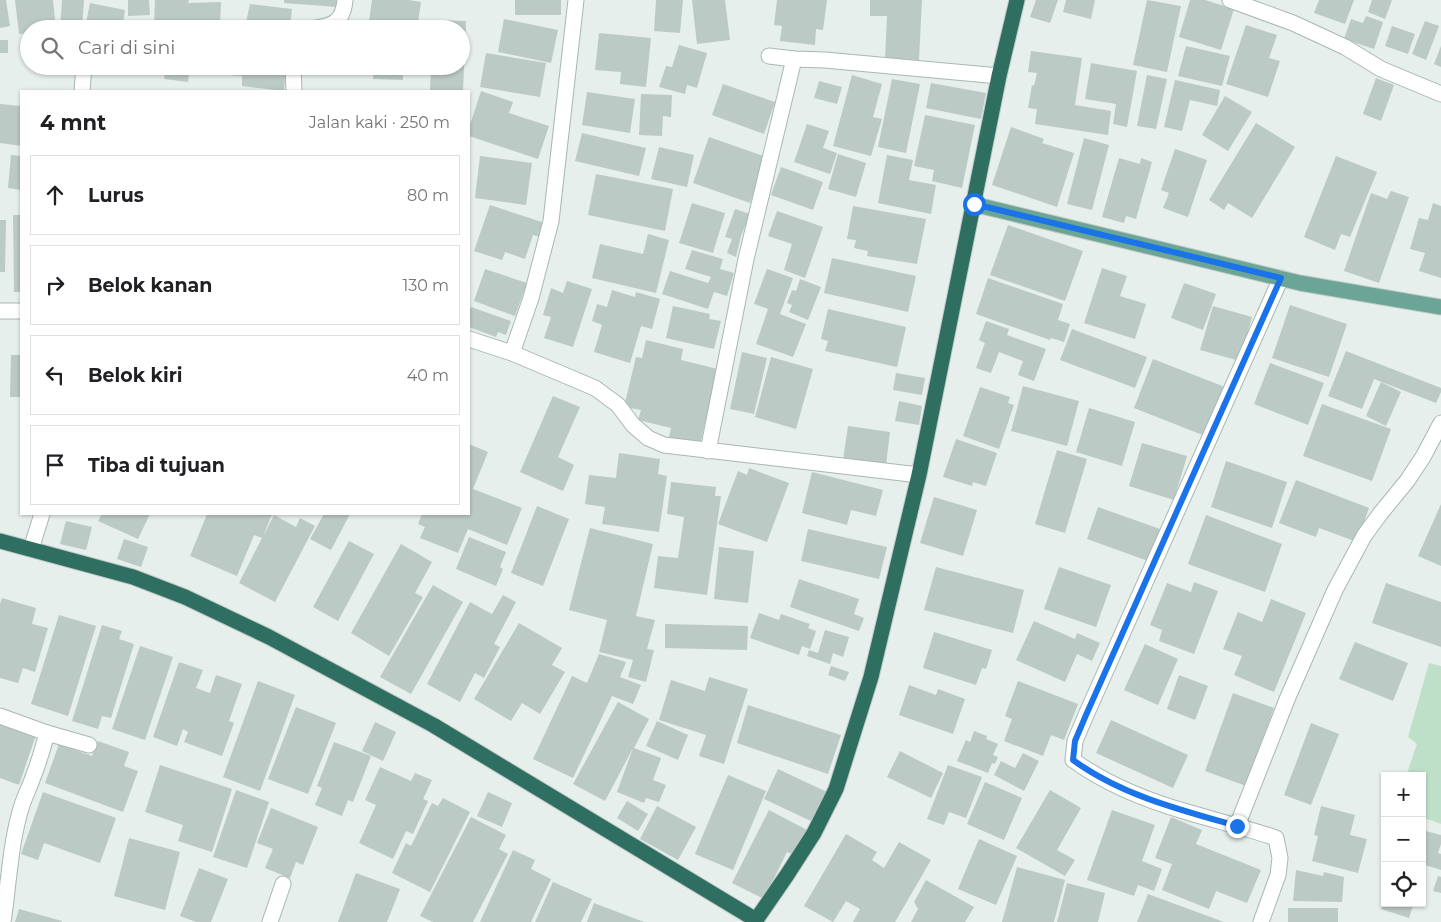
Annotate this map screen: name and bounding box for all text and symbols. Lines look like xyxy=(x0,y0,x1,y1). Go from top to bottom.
search box xyxy=(20,20,470,75)
icon: search xyxy=(38,34,66,62)
text: Cari di sini xyxy=(78,36,175,59)
text: 4 mnt xyxy=(40,110,106,135)
text: Jalan kaki · 250 m xyxy=(309,113,450,132)
icon: ahead xyxy=(41,181,69,209)
text: Lurus xyxy=(88,184,144,207)
text: 80 m xyxy=(407,186,449,205)
route start xyxy=(963,193,986,216)
icon: right xyxy=(41,271,69,299)
text: Belok kanan xyxy=(88,274,212,297)
text: 130 m xyxy=(402,276,449,295)
icon: left xyxy=(41,361,69,389)
text: Belok kiri xyxy=(88,364,183,387)
text: 40 m xyxy=(407,366,449,385)
icon: arrive xyxy=(41,451,69,479)
text: Tiba di tujuan xyxy=(88,454,225,477)
map controls xyxy=(1381,772,1426,907)
button: + xyxy=(1381,772,1426,817)
route end xyxy=(1226,815,1249,838)
button: − xyxy=(1381,817,1426,862)
button: locate xyxy=(1381,862,1426,907)

